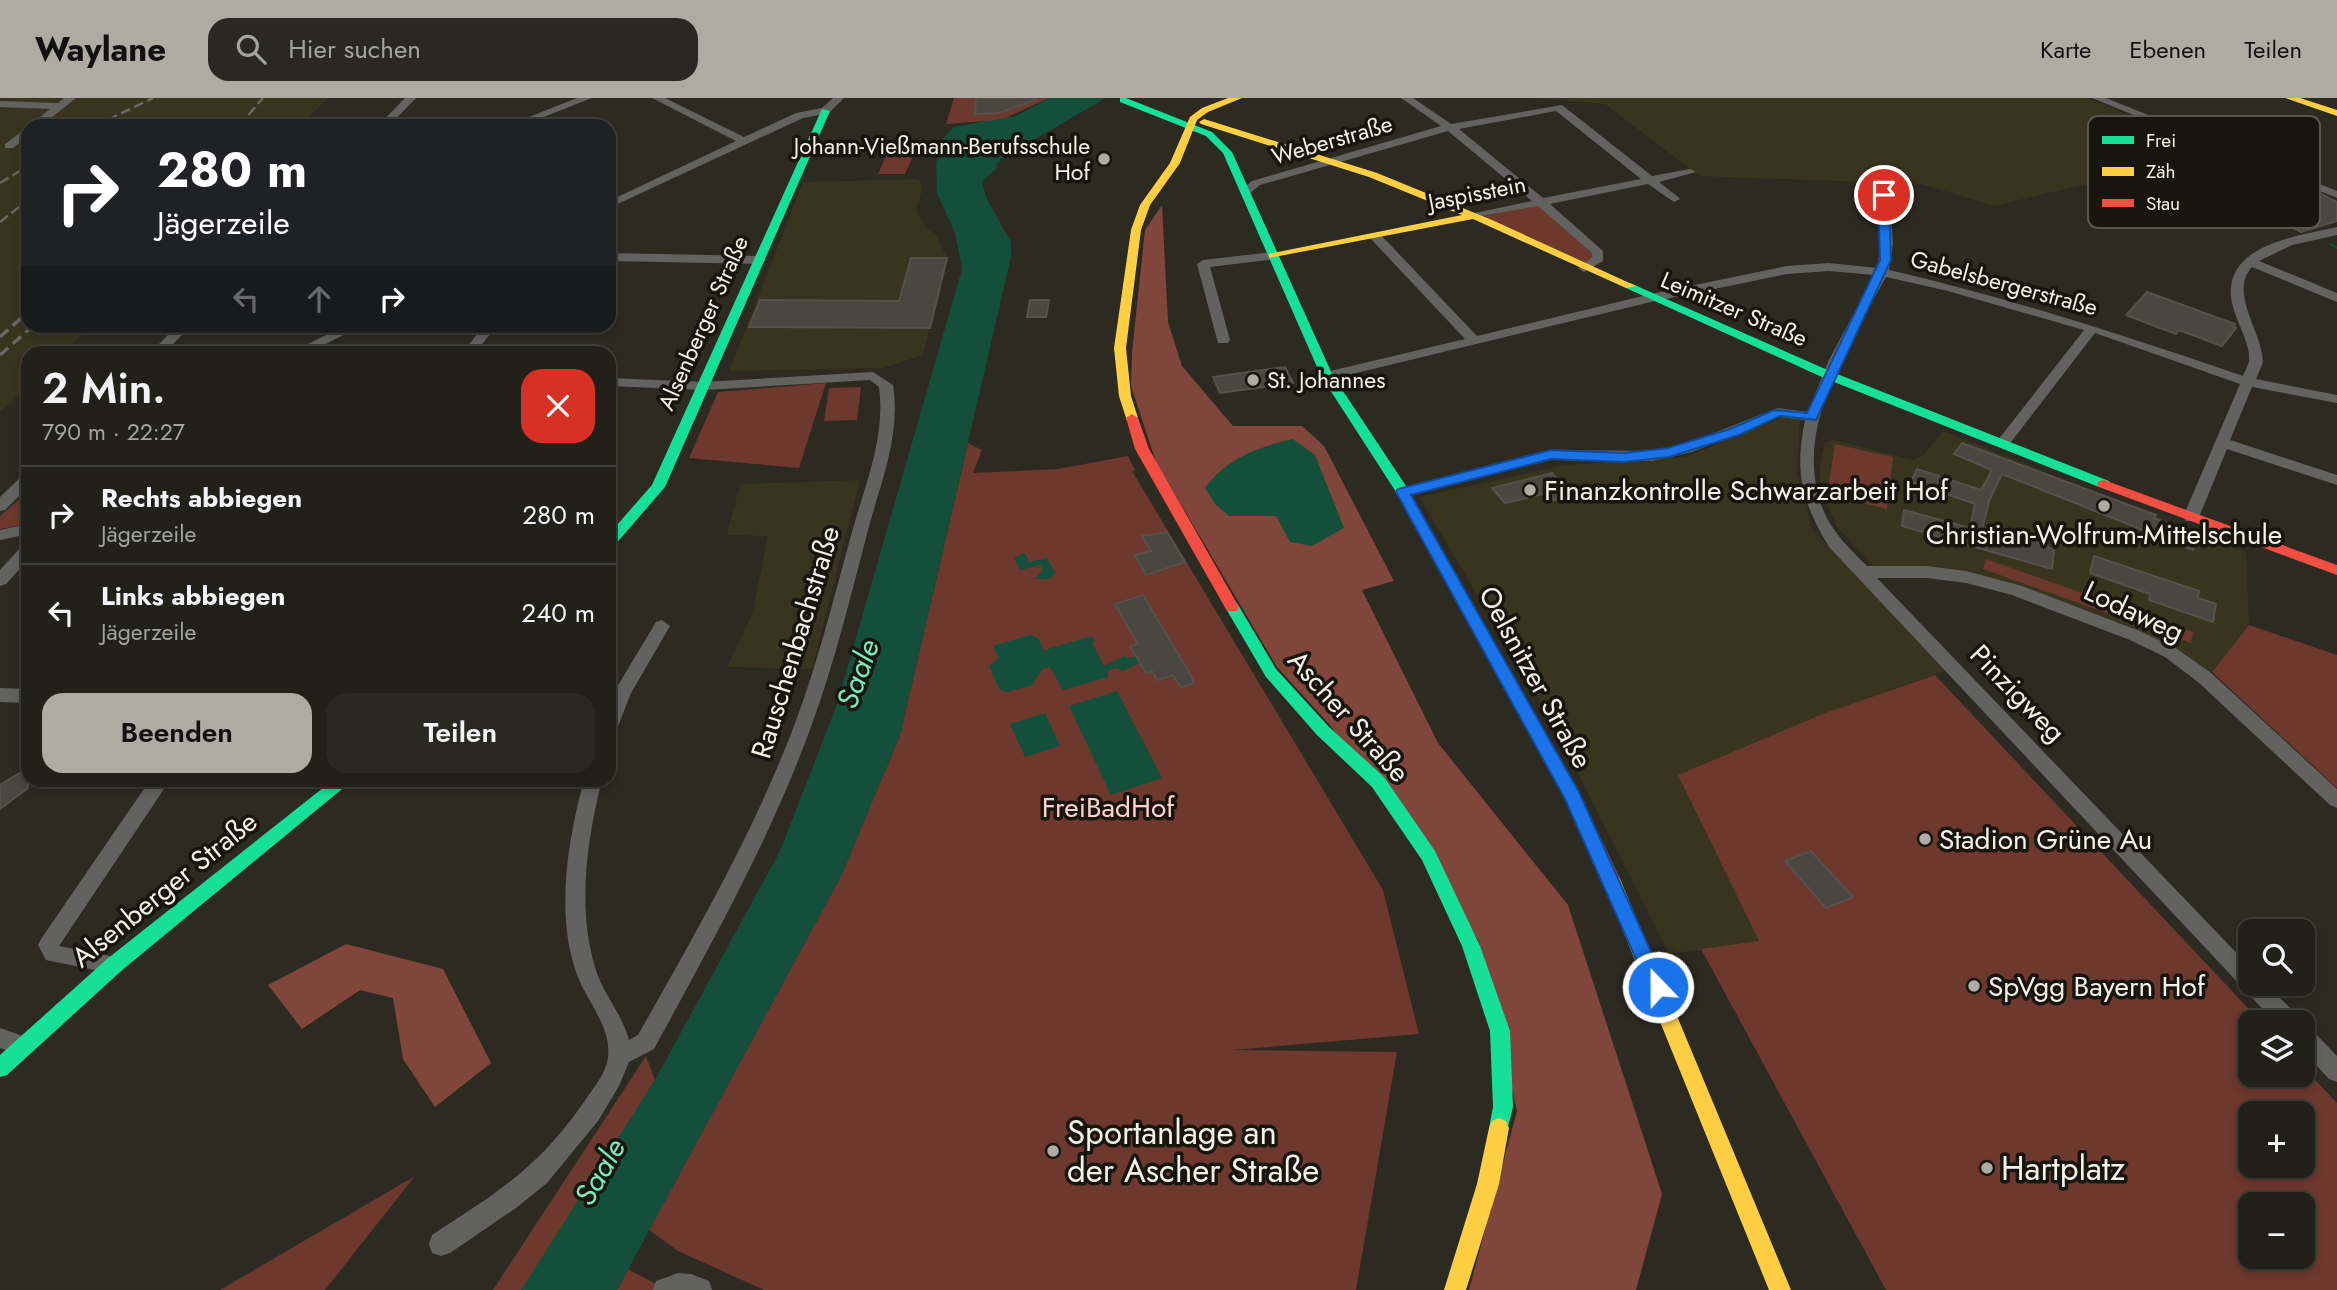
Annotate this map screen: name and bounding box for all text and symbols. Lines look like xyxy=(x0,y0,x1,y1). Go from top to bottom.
search box xyxy=(208,18,698,81)
text: Waylane xyxy=(35,26,166,73)
icon: search xyxy=(232,30,270,68)
text: Hier suchen xyxy=(288,30,421,68)
text: Karte xyxy=(2040,32,2091,67)
text: Ebenen xyxy=(2129,32,2206,67)
text: Teilen xyxy=(2244,32,2302,67)
street label: Weberstraße xyxy=(1268,106,1397,173)
legend xyxy=(2088,116,2320,228)
text: Frei xyxy=(2146,127,2176,154)
place label: Johann-Vießmann-Berufsschule Hof xyxy=(791,129,1091,189)
text: 280 m xyxy=(157,135,307,205)
icon: right xyxy=(42,147,133,238)
marker: Johann-Vießmann-Berufsschule Hof xyxy=(1096,151,1112,167)
text: Zäh xyxy=(2146,158,2176,185)
pin xyxy=(1854,165,1914,225)
street label: Jaspisstein xyxy=(1422,167,1529,220)
icon: arrive xyxy=(1865,176,1903,214)
text: Stau xyxy=(2146,190,2180,217)
text: Jägerzeile xyxy=(157,200,290,246)
street label: Alsenberger Straße xyxy=(649,230,757,416)
street label: Gabelsbergerstraße xyxy=(1907,242,2101,324)
street label: Leimitzer Straße xyxy=(1655,263,1813,355)
icon: left xyxy=(227,280,265,318)
icon: ahead xyxy=(300,280,338,318)
icon: right xyxy=(373,280,411,318)
text: 2 Min. xyxy=(42,358,165,419)
place label: St. Johannes xyxy=(1267,363,1385,397)
button: close xyxy=(521,369,595,443)
marker: St. Johannes xyxy=(1245,372,1261,388)
text: 790 m · 22:27 xyxy=(42,415,185,449)
place label: Finanzkontrolle Schwarzarbeit Hof xyxy=(1544,470,1949,511)
text: Rechts abbiegen xyxy=(101,479,302,517)
marker: Finanzkontrolle Schwarzarbeit Hof xyxy=(1522,482,1538,498)
icon: right xyxy=(42,496,80,534)
text: 280 m xyxy=(522,496,595,534)
marker: Christian-Wolfrum-Mittelschule xyxy=(2096,498,2112,514)
place label: Christian-Wolfrum-Mittelschule xyxy=(1926,514,2282,555)
text: Jägerzeile xyxy=(101,517,196,551)
street label: Rauschenbachstraße xyxy=(741,521,850,763)
street label: Lodaweg xyxy=(2077,570,2191,652)
text: Links abbiegen xyxy=(101,577,285,615)
street label: Oelsnitzer Straße xyxy=(1468,578,1603,776)
icon: left xyxy=(42,594,80,632)
text: 240 m xyxy=(521,594,595,632)
text: Jägerzeile xyxy=(101,615,196,649)
water label: Saale xyxy=(825,633,890,714)
street label: Pinzigweg xyxy=(1960,635,2075,752)
street label: Ascher Straße xyxy=(1278,641,1419,792)
button: Beenden xyxy=(42,693,312,773)
button: Teilen xyxy=(326,693,595,773)
park label: FreiBadHof xyxy=(1042,787,1175,828)
street label: Alsenberger Straße xyxy=(63,802,266,977)
place label: Stadion Grüne Au xyxy=(1939,819,2152,860)
marker: Stadion Grüne Au xyxy=(1917,831,1933,847)
map controls xyxy=(2238,919,2315,1269)
button: search xyxy=(2238,919,2315,996)
position arrow xyxy=(1621,950,1695,1024)
place label: SpVgg Bayern Hof xyxy=(1988,966,2206,1007)
marker: SpVgg Bayern Hof xyxy=(1966,978,1982,994)
button: layers xyxy=(2238,1010,2315,1087)
button: + xyxy=(2238,1101,2315,1178)
place label: Sportanlage an der Ascher Straße xyxy=(1067,1109,1319,1194)
water label: Saale xyxy=(563,1130,636,1213)
marker: Sportanlage an der Ascher Straße xyxy=(1045,1143,1061,1159)
place label: Hartplatz xyxy=(2001,1145,2125,1192)
marker: Hartplatz xyxy=(1979,1160,1995,1176)
button: − xyxy=(2238,1192,2315,1269)

